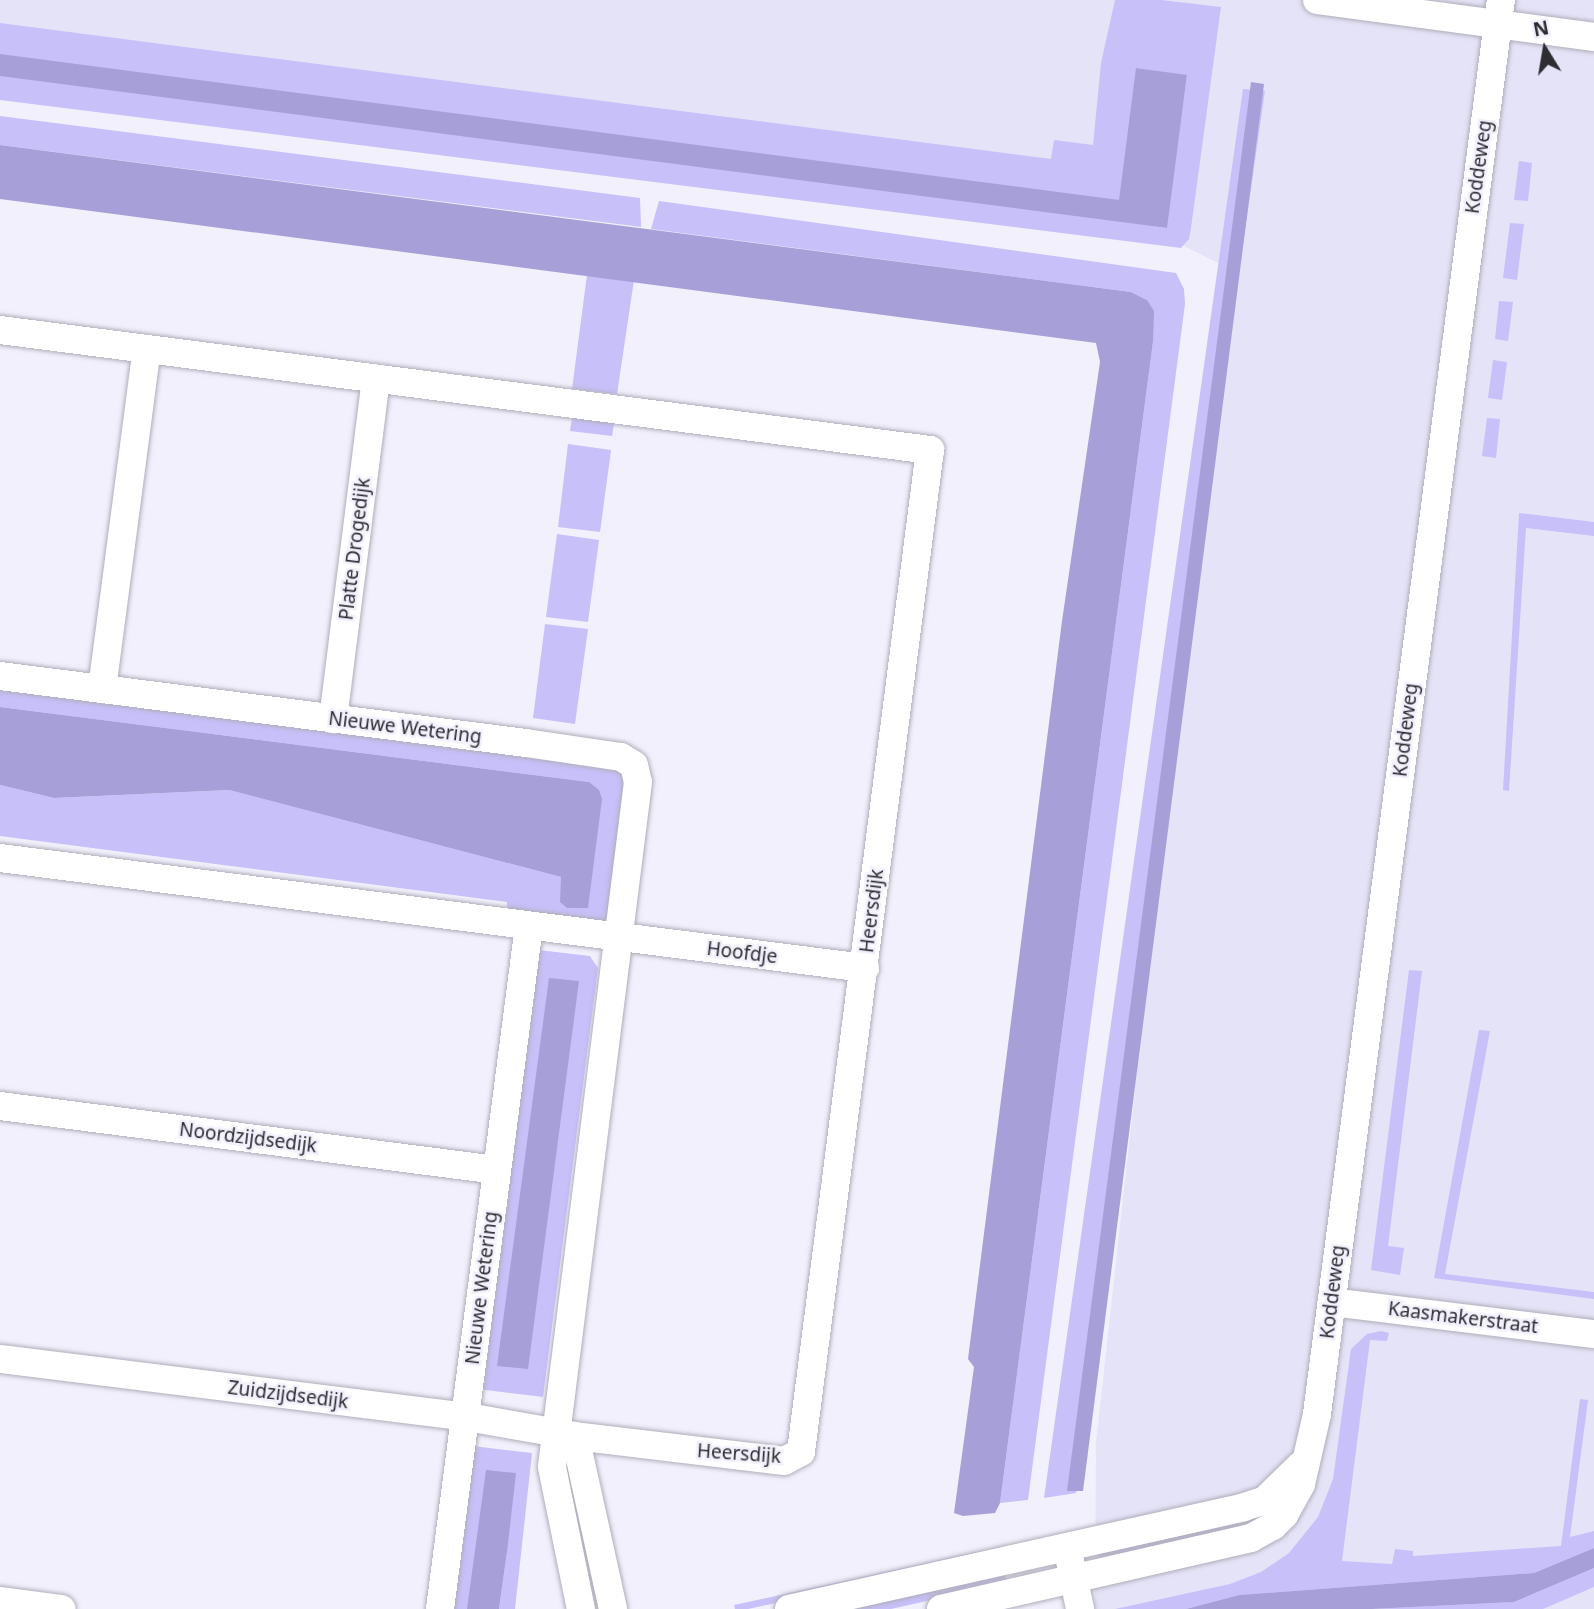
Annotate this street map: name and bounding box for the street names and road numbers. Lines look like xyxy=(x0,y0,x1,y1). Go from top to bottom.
street label: Koddeweg xyxy=(1461,119,1497,215)
street label: Platte Drogedijk xyxy=(335,476,375,622)
street label: Koddeweg xyxy=(1389,682,1423,778)
street label: Nieuwe Wetering xyxy=(327,707,483,749)
street label: Heersdijk xyxy=(856,868,888,954)
street label: Hoofdje xyxy=(705,937,779,969)
street label: Noordzijdsedijk xyxy=(178,1118,318,1158)
street label: Nieuwe Wetering xyxy=(461,1210,503,1366)
street label: Koddeweg xyxy=(1316,1244,1350,1340)
street label: Kaasmakerstraat xyxy=(1387,1297,1539,1339)
street label: Zuidzijdsedijk xyxy=(227,1376,349,1414)
street label: Heersdijk xyxy=(696,1440,782,1468)

